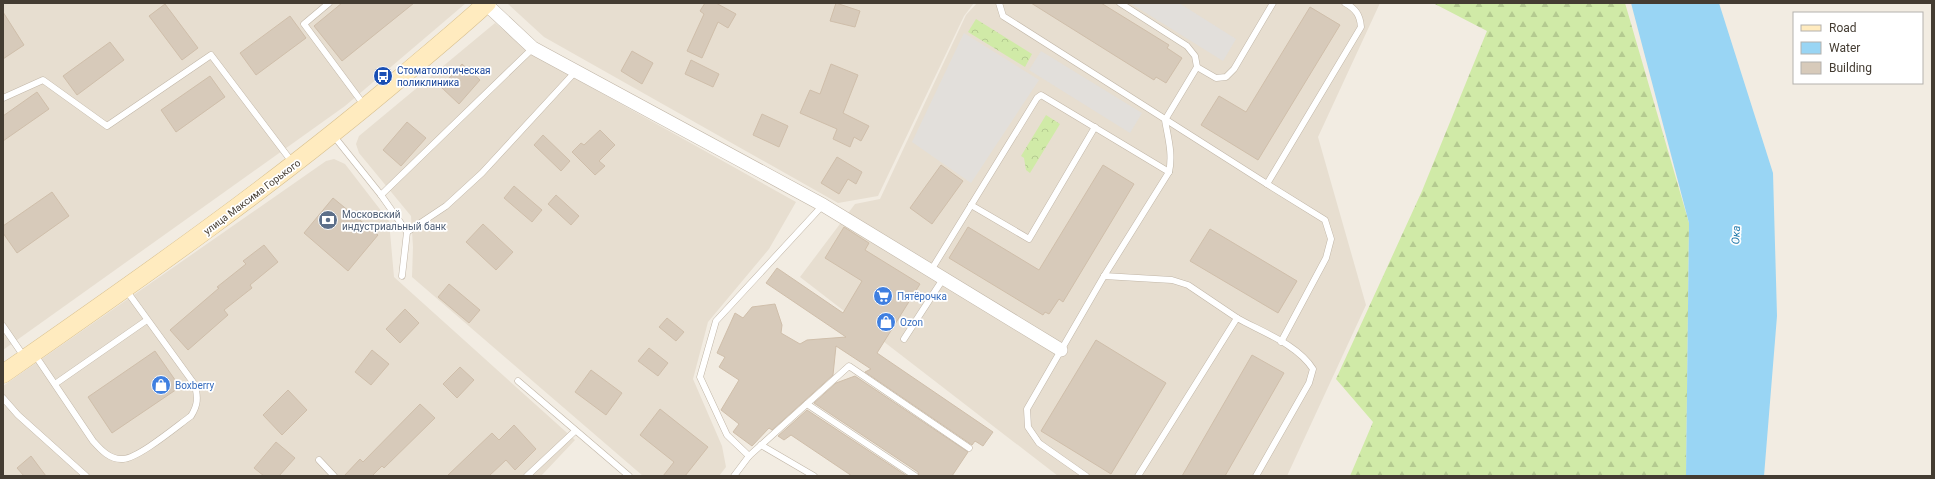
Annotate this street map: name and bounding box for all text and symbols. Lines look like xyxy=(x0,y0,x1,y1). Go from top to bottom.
legend xyxy=(1793,12,1923,84)
text: Road xyxy=(1829,21,1857,35)
text: Water xyxy=(1829,41,1860,55)
text: Building xyxy=(1829,61,1872,75)
bus stop icon: Стоматологическая поликлиника xyxy=(372,65,394,87)
place label: Стоматологическая поликлиника xyxy=(397,65,491,88)
street label: улица Максима Горького xyxy=(202,157,303,237)
bank icon: Московский индустриальный банк xyxy=(317,209,339,231)
place label: Московский индустриальный банк xyxy=(342,209,447,232)
water label: Ока xyxy=(1729,225,1743,245)
supermarket icon: Пятёрочка xyxy=(872,285,894,307)
place label: Пятёрочка xyxy=(897,291,947,302)
shop icon: Ozon xyxy=(875,311,897,333)
place label: Ozon xyxy=(900,317,923,328)
shop icon: Boxberry xyxy=(150,374,172,396)
place label: Boxberry xyxy=(175,380,215,391)

